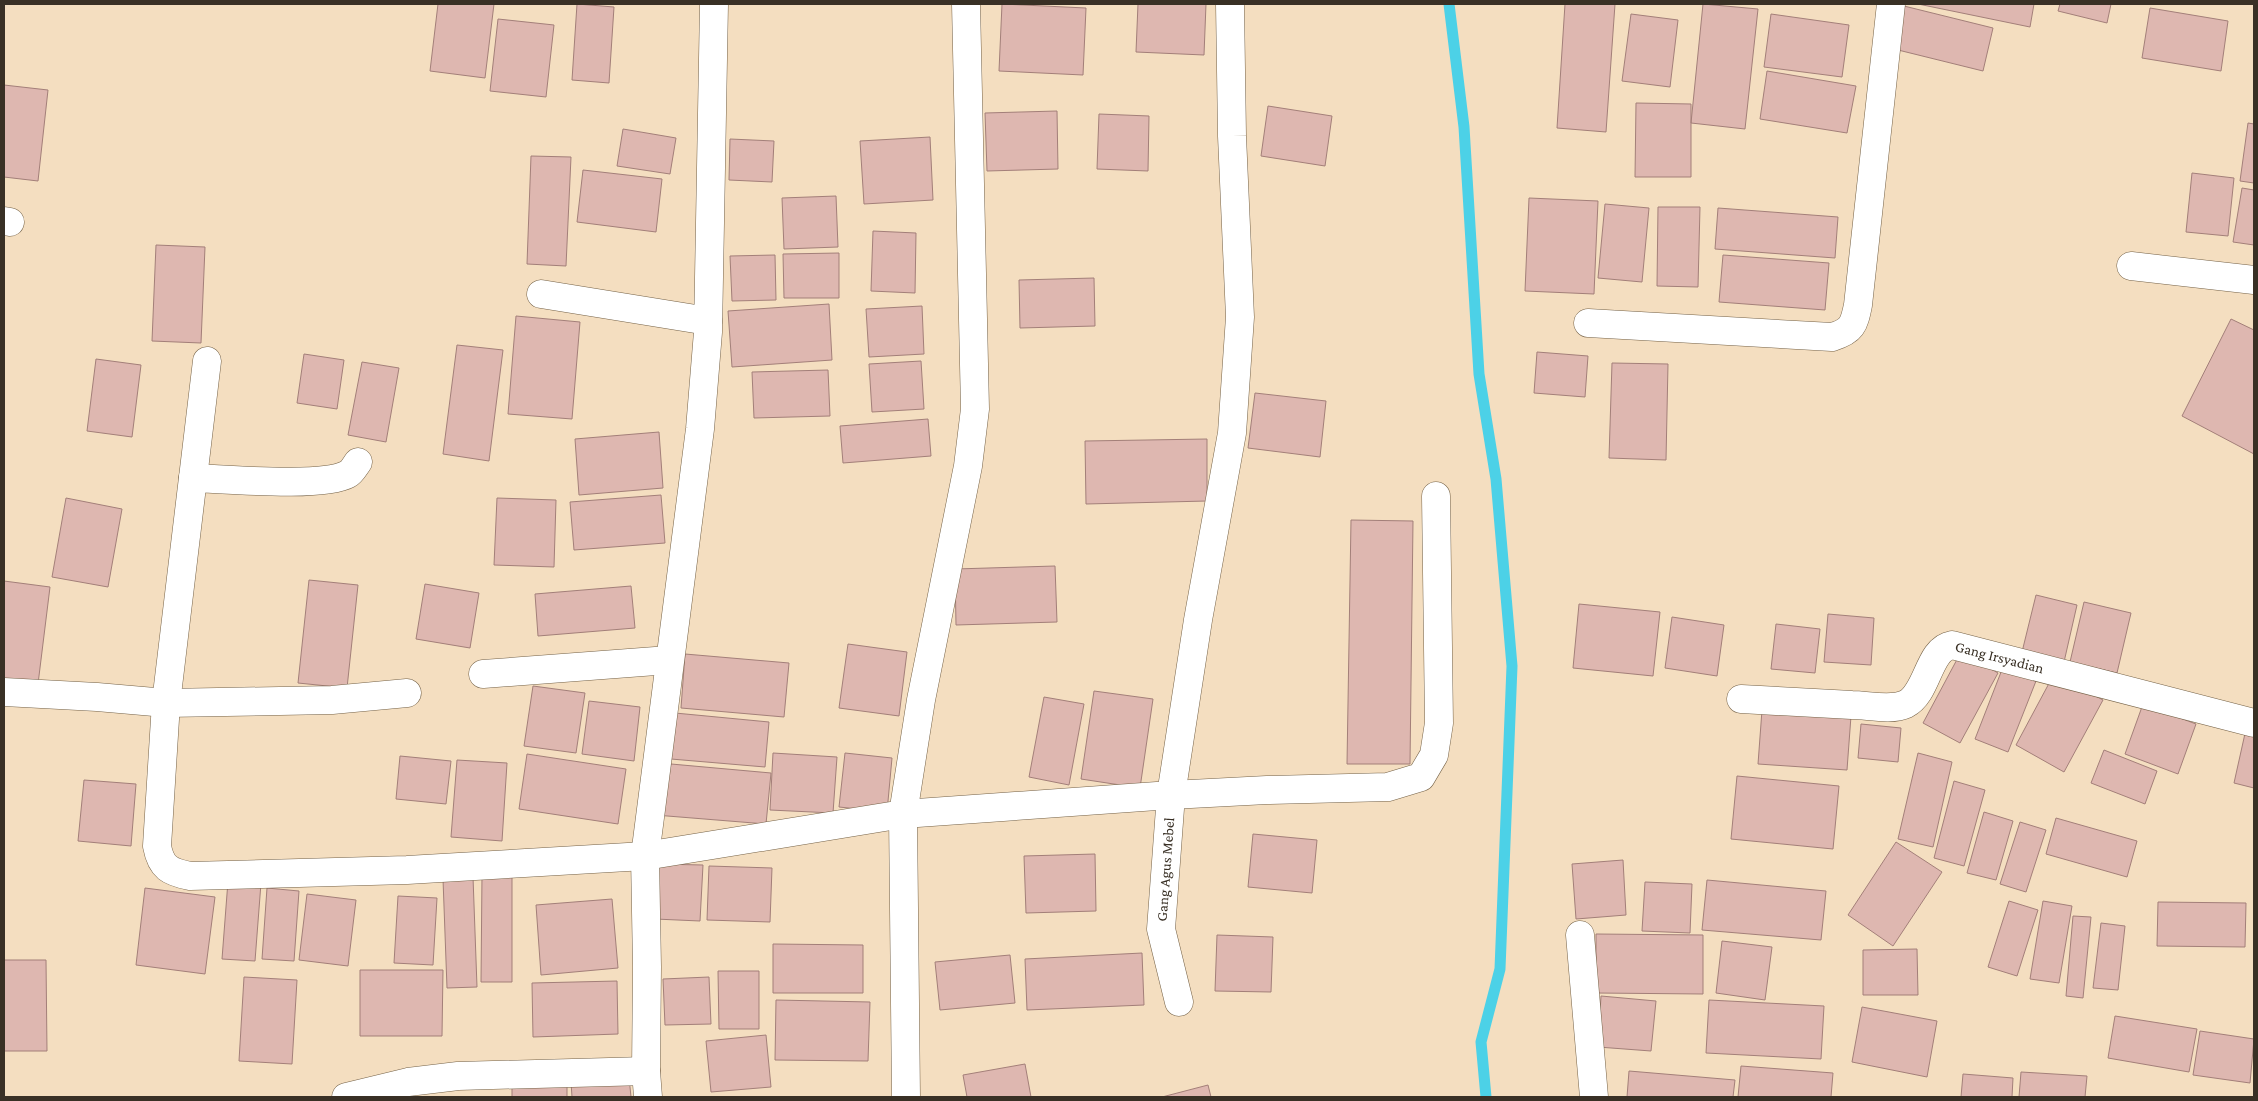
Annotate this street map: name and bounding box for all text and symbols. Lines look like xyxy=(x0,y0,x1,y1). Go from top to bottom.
street label: Gang Irsyadian xyxy=(1954,638,2046,676)
street label: Gang Agus Mebel xyxy=(1154,817,1177,922)

